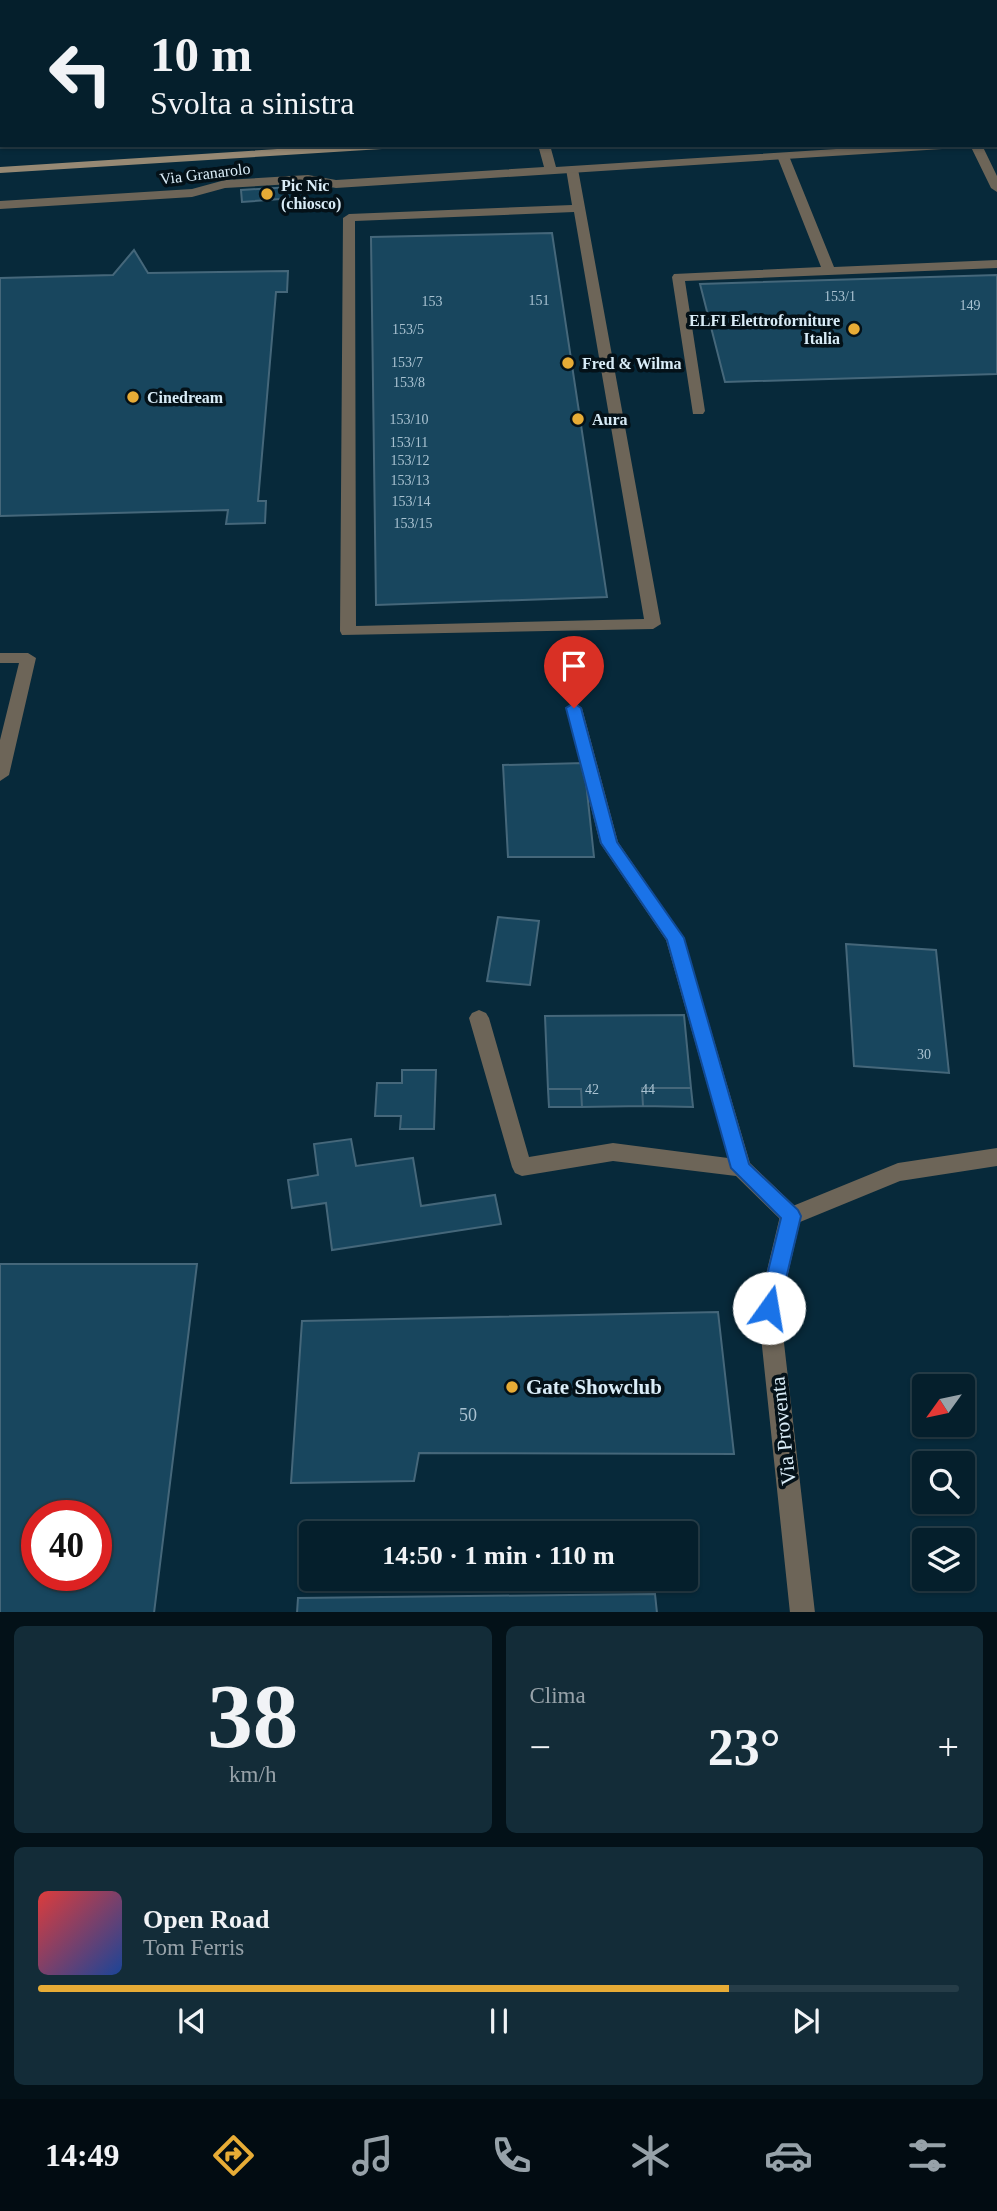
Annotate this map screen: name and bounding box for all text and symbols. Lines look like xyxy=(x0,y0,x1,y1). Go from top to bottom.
text: 10 m xyxy=(150,27,252,82)
icon: left xyxy=(35,28,126,119)
text: Svolta a sinistra xyxy=(150,85,354,121)
street label: Via Granarolo xyxy=(159,160,251,187)
place label: Pic Nic (chiosco) xyxy=(281,177,341,213)
marker: Pic Nic (chiosco) xyxy=(259,186,275,202)
house number: 153/1 xyxy=(824,289,856,304)
house number: 151 xyxy=(529,293,550,308)
house number: 153 xyxy=(422,294,443,309)
house number: 149 xyxy=(960,298,981,313)
place label: ELFI Elettroforniture Italia xyxy=(689,312,840,347)
marker: ELFI Elettroforniture Italia xyxy=(846,321,862,337)
house number: 153/5 xyxy=(392,322,424,337)
house number: 153/7 xyxy=(391,355,423,370)
marker: Fred & Wilma xyxy=(560,355,576,371)
place label: Fred & Wilma xyxy=(582,355,682,372)
house number: 153/8 xyxy=(393,375,425,390)
marker: Cinedream xyxy=(125,389,141,405)
place label: Cinedream xyxy=(147,389,224,406)
marker: Aura xyxy=(570,411,586,427)
place label: Aura xyxy=(592,411,628,428)
house number: 153/10 xyxy=(390,412,428,427)
house number: 153/11 xyxy=(390,435,428,450)
house number: 153/12 xyxy=(391,453,429,468)
house number: 153/13 xyxy=(391,473,429,488)
house number: 153/14 xyxy=(392,494,430,509)
house number: 153/15 xyxy=(394,516,432,531)
pin xyxy=(544,636,604,708)
icon: arrive xyxy=(555,647,593,685)
house number: 30 xyxy=(917,1047,931,1062)
house number: 42 xyxy=(585,1082,599,1097)
house number: 44 xyxy=(641,1082,655,1097)
position arrow xyxy=(732,1271,806,1345)
north arrow xyxy=(912,1374,975,1437)
map controls xyxy=(912,1374,975,1591)
place label: Gate Showclub xyxy=(526,1375,662,1399)
street label: Via Proventa xyxy=(765,1375,801,1486)
marker: Gate Showclub xyxy=(504,1379,520,1395)
house number: 50 xyxy=(459,1405,477,1425)
button: search xyxy=(912,1451,975,1514)
speed limit sign: 40 xyxy=(21,1500,112,1591)
button: layers xyxy=(912,1528,975,1591)
text: 14:50 · 1 min · 110 m xyxy=(382,1541,615,1570)
text: 38 xyxy=(207,1666,298,1767)
text: Clima xyxy=(530,1683,586,1708)
text: 23° xyxy=(708,1719,781,1776)
text: − xyxy=(530,1726,551,1768)
text: + xyxy=(938,1726,959,1768)
text: km/h xyxy=(229,1762,276,1787)
text: Open Road xyxy=(143,1905,269,1934)
text: Tom Ferris xyxy=(143,1935,244,1960)
icon: previous xyxy=(173,2002,211,2040)
icon: pause xyxy=(480,2002,518,2040)
icon: next xyxy=(787,2002,825,2040)
icon: directions xyxy=(209,2131,258,2180)
icon: music xyxy=(348,2131,397,2180)
icon: phone xyxy=(487,2131,536,2180)
icon: climate xyxy=(626,2131,675,2180)
icon: car xyxy=(764,2131,813,2180)
icon: filters xyxy=(903,2131,952,2180)
text: 14:49 xyxy=(45,2137,120,2173)

